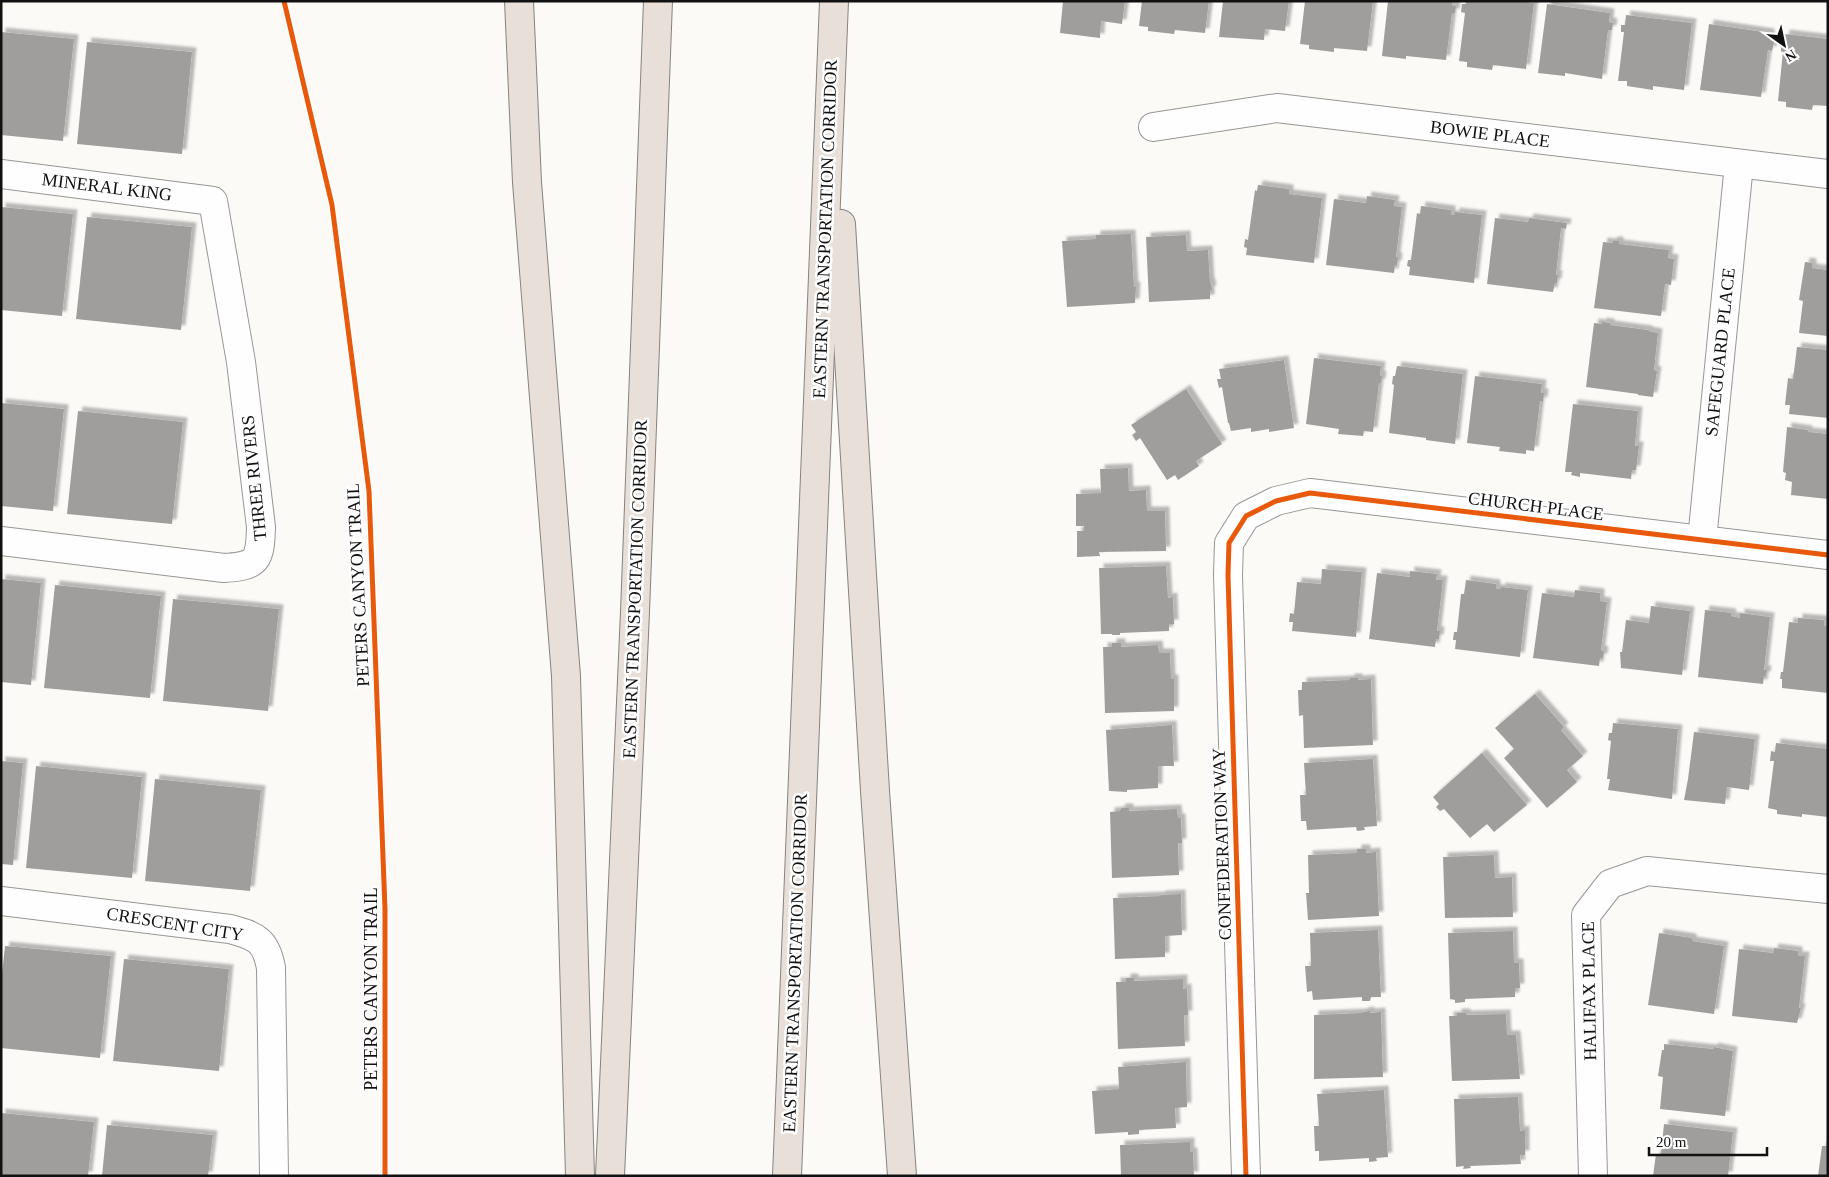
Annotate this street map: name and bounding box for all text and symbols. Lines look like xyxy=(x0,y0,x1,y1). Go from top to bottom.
north arrow xyxy=(1759,20,1809,70)
text: N xyxy=(1782,46,1799,65)
street label: EASTERN TRANSPORTATION CORRIDOR xyxy=(809,59,841,399)
street label: BOWIE PLACE xyxy=(1429,117,1551,151)
street label: MINERAL KING xyxy=(41,169,173,205)
street label: SAFEGUARD PLACE xyxy=(1701,267,1739,437)
street label: THREE RIVERS xyxy=(237,414,271,542)
street label: EASTERN TRANSPORTATION CORRIDOR xyxy=(619,419,651,759)
street label: PETERS CANYON TRAIL xyxy=(343,483,373,687)
street label: CHURCH PLACE xyxy=(1467,488,1605,524)
street label: CONFEDERATION WAY xyxy=(1209,747,1235,941)
street label: EASTERN TRANSPORTATION CORRIDOR xyxy=(779,793,811,1133)
street label: PETERS CANYON TRAIL xyxy=(361,887,381,1091)
street label: CRESCENT CITY xyxy=(105,903,245,945)
street label: HALIFAX PLACE xyxy=(1578,921,1600,1061)
scale bar xyxy=(1649,1124,1766,1156)
text: 20 m xyxy=(1656,1134,1687,1150)

